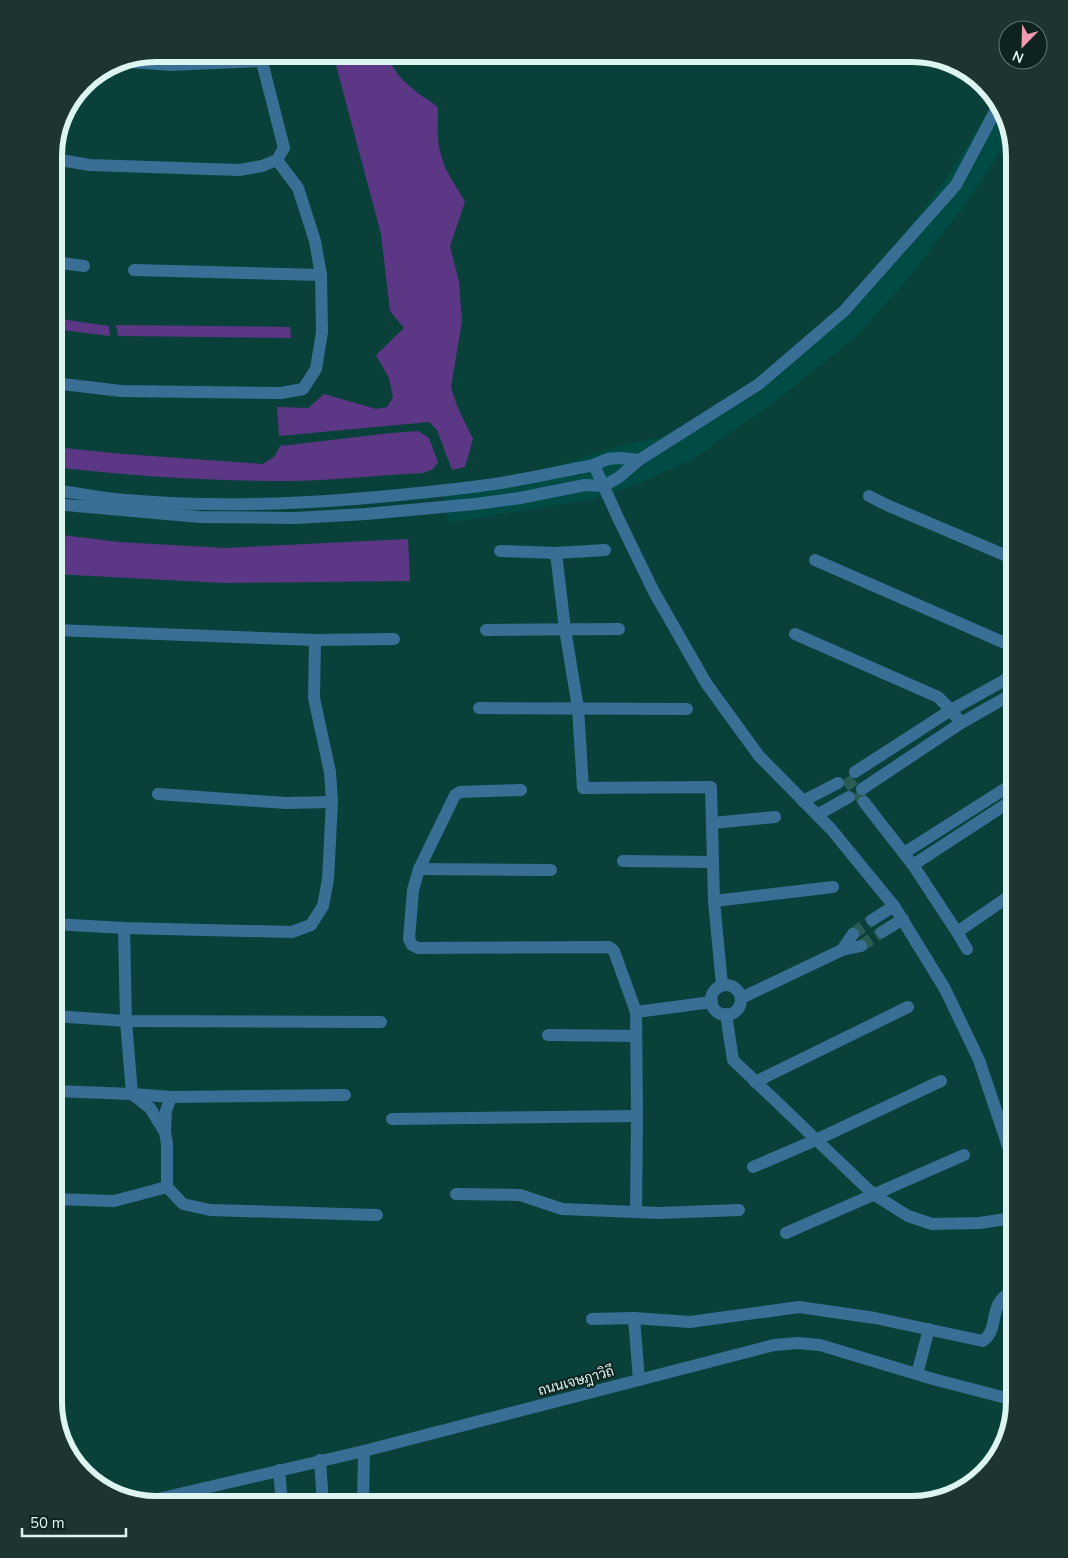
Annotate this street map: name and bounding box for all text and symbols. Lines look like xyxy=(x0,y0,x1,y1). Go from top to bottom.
north arrow xyxy=(998,20,1048,70)
text: N xyxy=(1010,46,1027,67)
street label: ถนนเจษฎาวิถี xyxy=(536,1362,616,1400)
scale bar xyxy=(22,1506,126,1538)
text: 50 m xyxy=(30,1513,65,1533)

